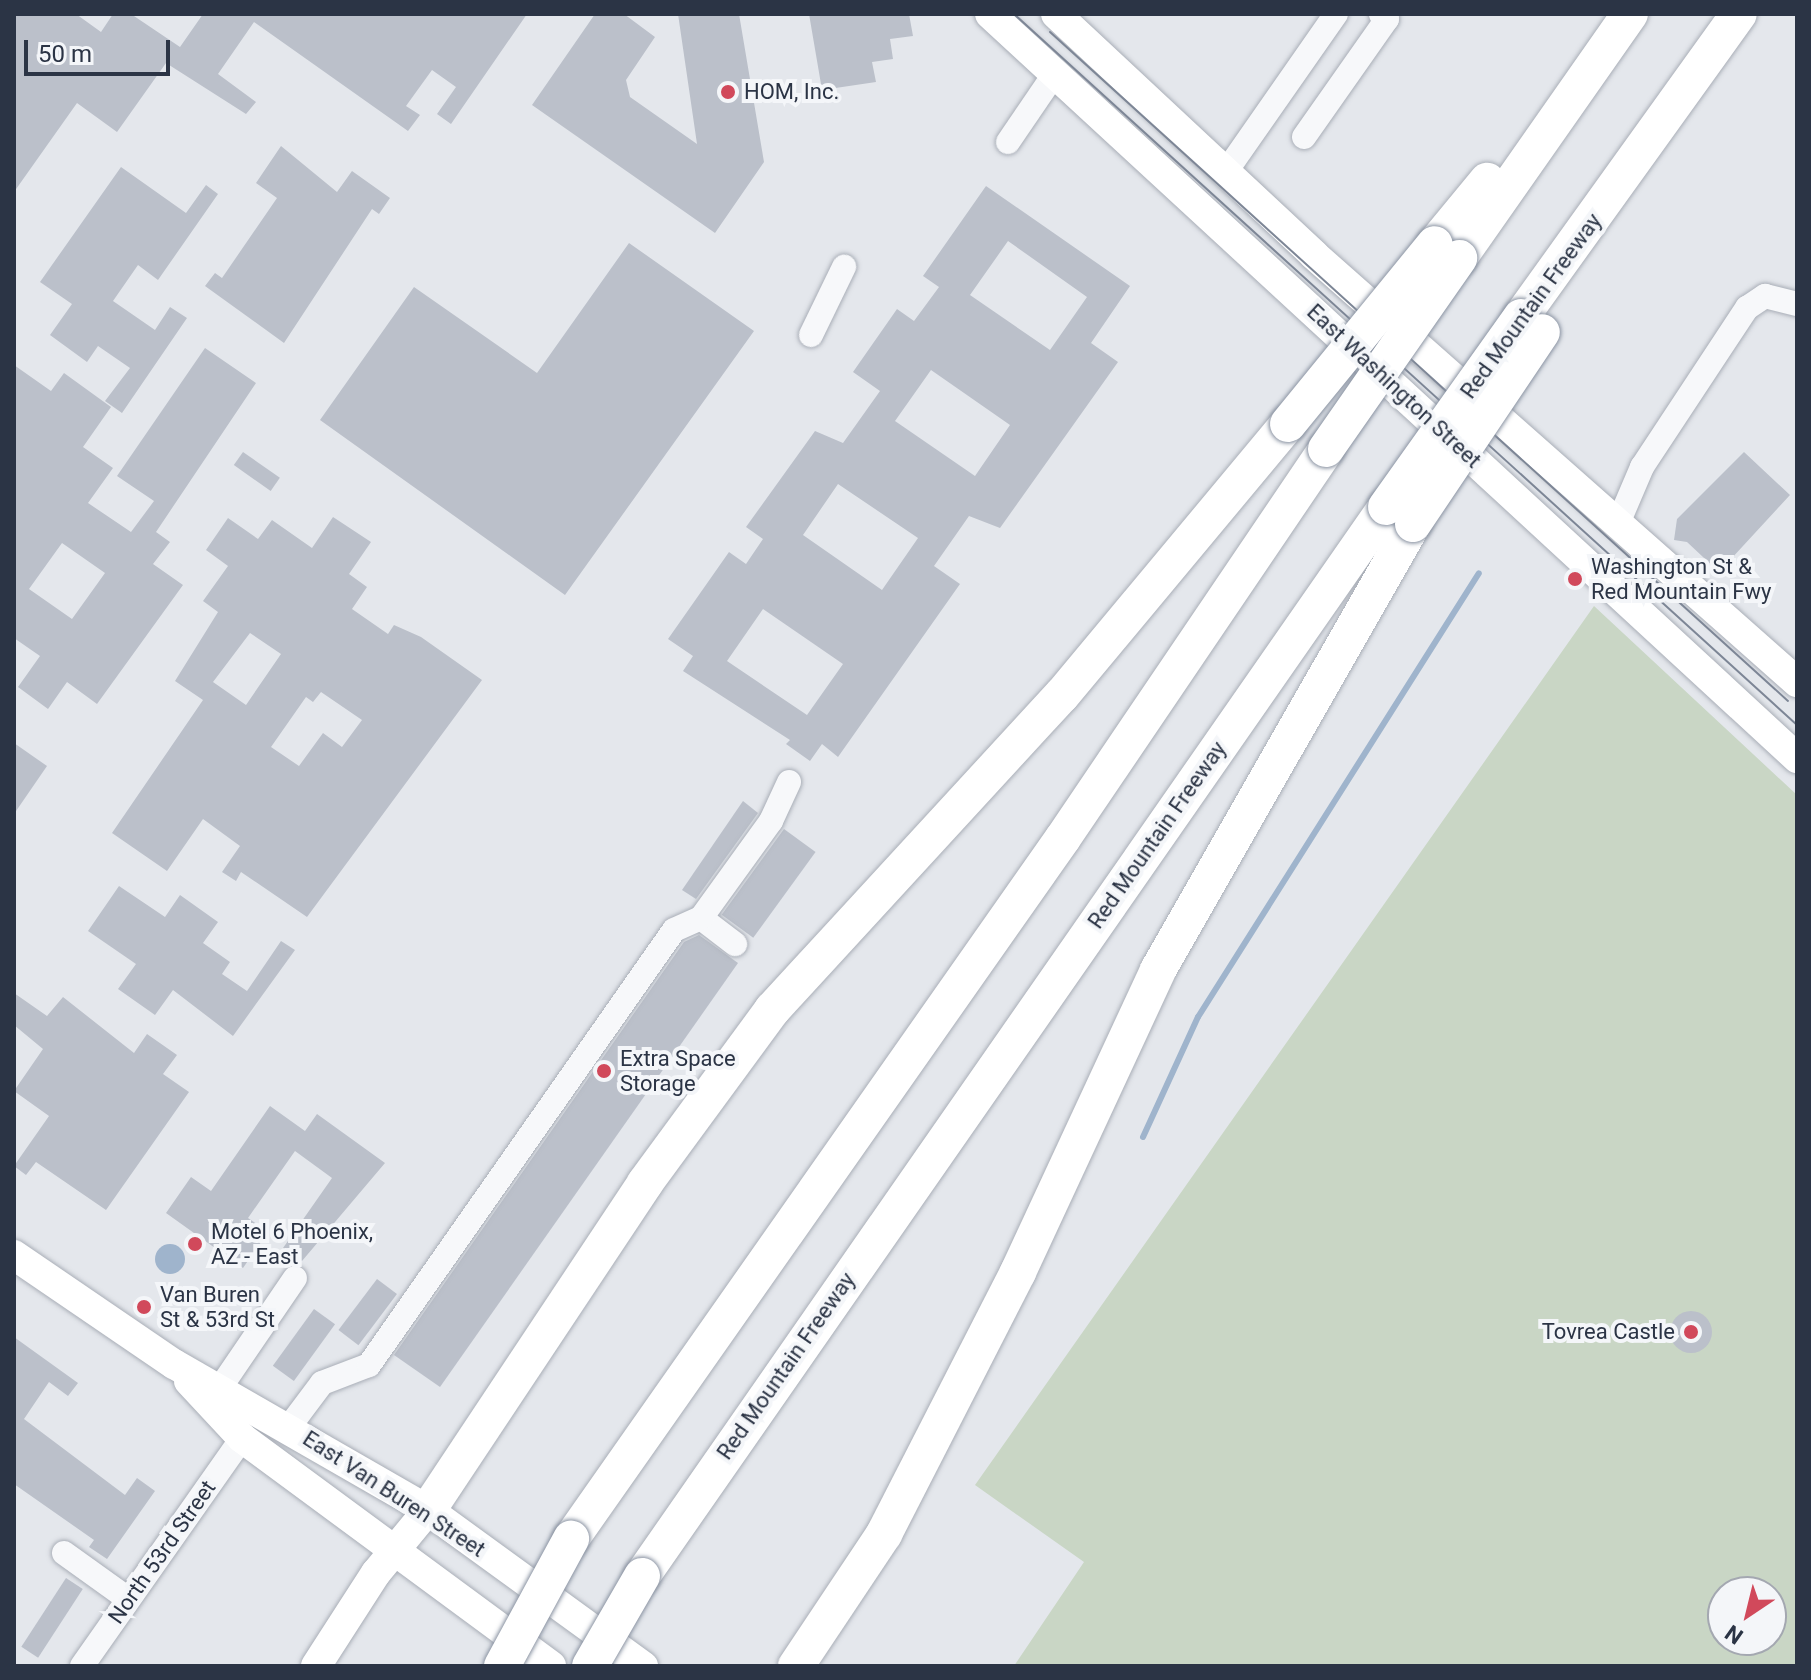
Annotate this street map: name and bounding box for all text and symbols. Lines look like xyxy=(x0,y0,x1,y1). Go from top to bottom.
scale bar xyxy=(28,24,174,74)
text: 50 m xyxy=(38,40,92,68)
place label: HOM, Inc. xyxy=(744,79,839,105)
marker: HOM, Inc. xyxy=(719,83,737,101)
street label: Red Mountain Freeway xyxy=(1455,208,1607,404)
street label: East Washington Street xyxy=(1302,299,1486,473)
place label: Washington St & Red Mountain Fwy xyxy=(1591,553,1771,604)
marker: Washington St & Red Mountain Fwy xyxy=(1566,570,1584,588)
street label: Red Mountain Freeway xyxy=(1082,736,1232,934)
place label: Extra Space Storage xyxy=(620,1045,736,1096)
marker: Extra Space Storage xyxy=(595,1062,613,1080)
place label: Motel 6 Phoenix, AZ - East xyxy=(211,1218,373,1270)
marker: Motel 6 Phoenix, AZ - East xyxy=(186,1235,204,1253)
street label: Red Mountain Freeway xyxy=(711,1267,861,1465)
place label: Van Buren St & 53rd St xyxy=(160,1281,275,1332)
marker: Van Buren St & 53rd St xyxy=(135,1298,153,1316)
place label: Tovrea Castle xyxy=(1542,1319,1675,1345)
marker: Tovrea Castle xyxy=(1682,1323,1700,1341)
street label: East Van Buren Street xyxy=(298,1425,490,1563)
street label: North 53rd Street xyxy=(103,1475,221,1629)
north arrow xyxy=(1707,1576,1787,1656)
text: N xyxy=(1721,1620,1748,1649)

